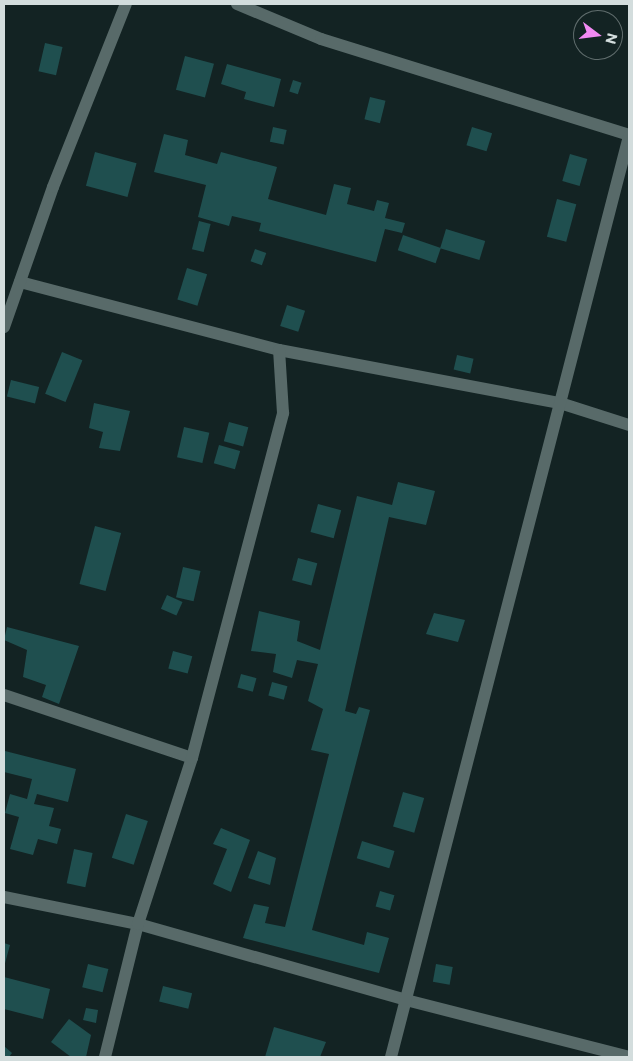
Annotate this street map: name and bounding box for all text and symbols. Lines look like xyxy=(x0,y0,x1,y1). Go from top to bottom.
north arrow xyxy=(573,10,623,60)
text: N xyxy=(602,31,622,46)

